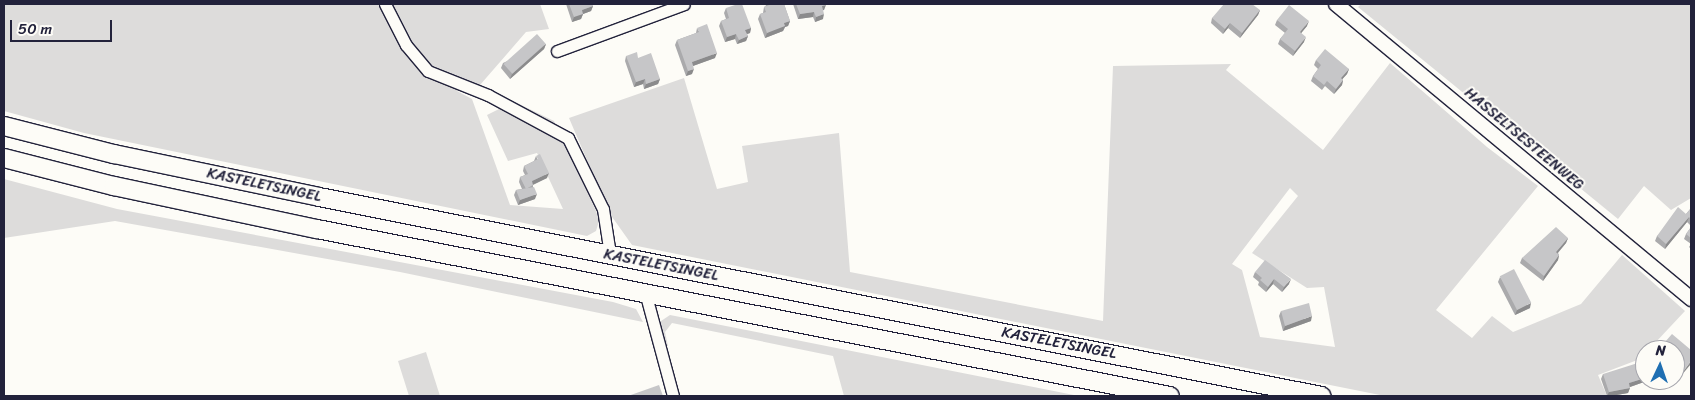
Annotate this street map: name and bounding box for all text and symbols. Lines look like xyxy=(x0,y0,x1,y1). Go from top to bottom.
scale bar xyxy=(12,10,115,42)
text: 50 m xyxy=(18,16,52,42)
street label: HASSELTSESTEENWEG xyxy=(1461,84,1587,194)
street label: KASTELETSINGEL xyxy=(205,164,323,206)
street label: KASTELETSINGEL xyxy=(602,245,720,285)
street label: KASTELETSINGEL xyxy=(1000,323,1118,363)
text: N xyxy=(1655,338,1666,363)
north arrow xyxy=(1635,340,1685,390)

